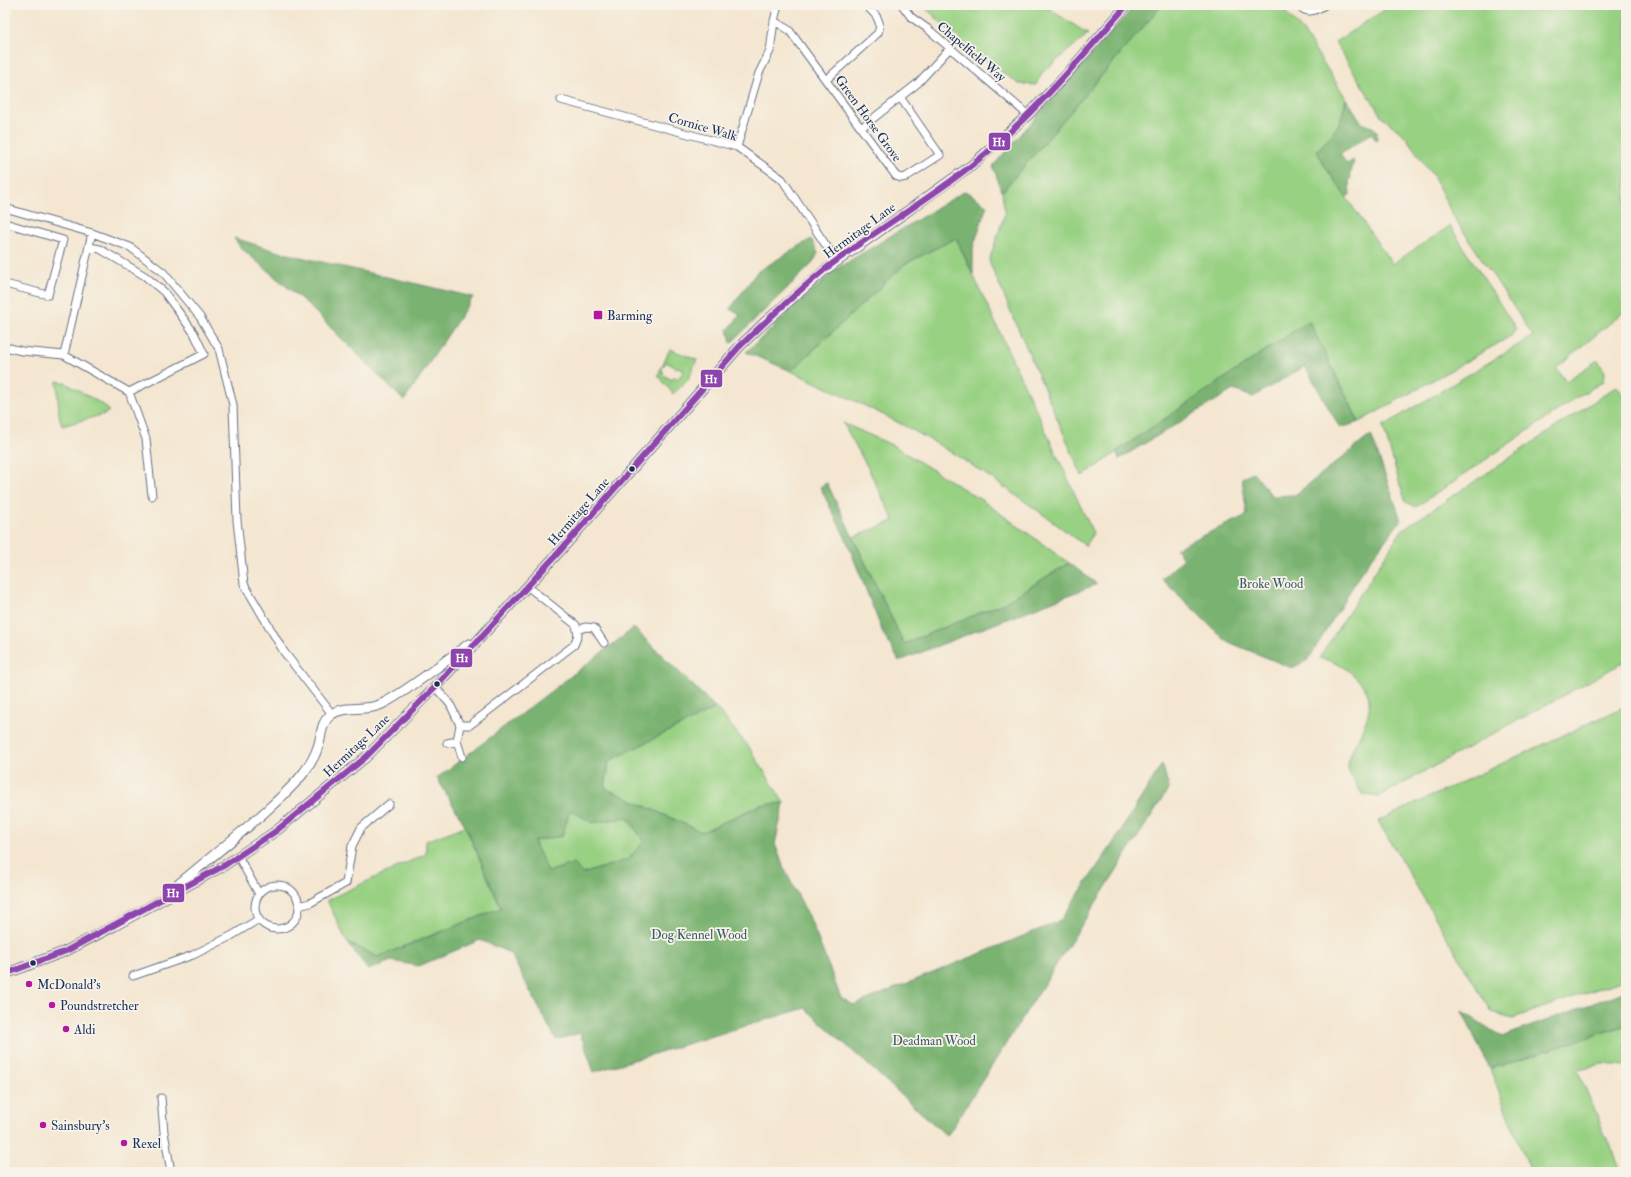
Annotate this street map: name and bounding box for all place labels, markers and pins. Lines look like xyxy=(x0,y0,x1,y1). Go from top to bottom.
place label: Barming xyxy=(607,308,653,324)
marker: Barming xyxy=(592,309,604,321)
unlabelled marker xyxy=(627,464,637,474)
unlabelled marker xyxy=(432,679,442,689)
unlabelled marker xyxy=(28,958,38,968)
place label: McDonald's xyxy=(37,977,101,993)
marker: McDonald's xyxy=(24,979,34,989)
place label: Poundstretcher xyxy=(60,998,139,1014)
marker: Poundstretcher xyxy=(47,1000,57,1010)
place label: Aldi xyxy=(73,1022,96,1038)
marker: Aldi xyxy=(61,1024,71,1034)
place label: Sainsbury's xyxy=(51,1118,110,1135)
marker: Sainsbury's xyxy=(38,1120,48,1130)
place label: Rexel xyxy=(132,1136,162,1152)
marker: Rexel xyxy=(119,1138,129,1148)

